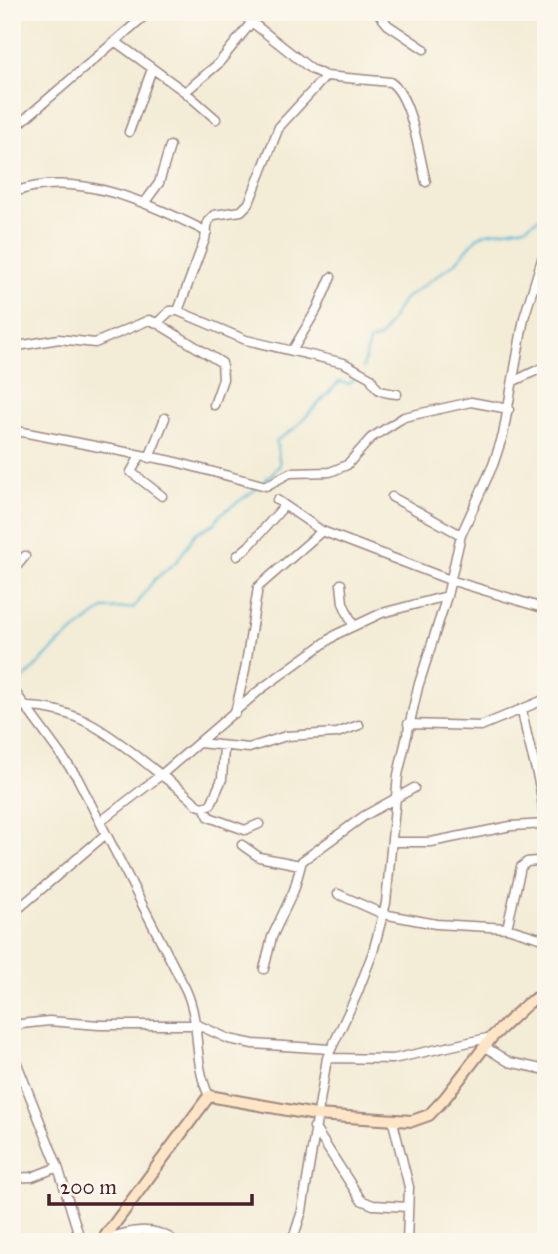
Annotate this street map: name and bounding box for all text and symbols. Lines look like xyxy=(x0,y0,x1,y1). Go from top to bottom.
scale bar xyxy=(49,1163,252,1207)
text: 200 m xyxy=(60,1174,117,1200)

